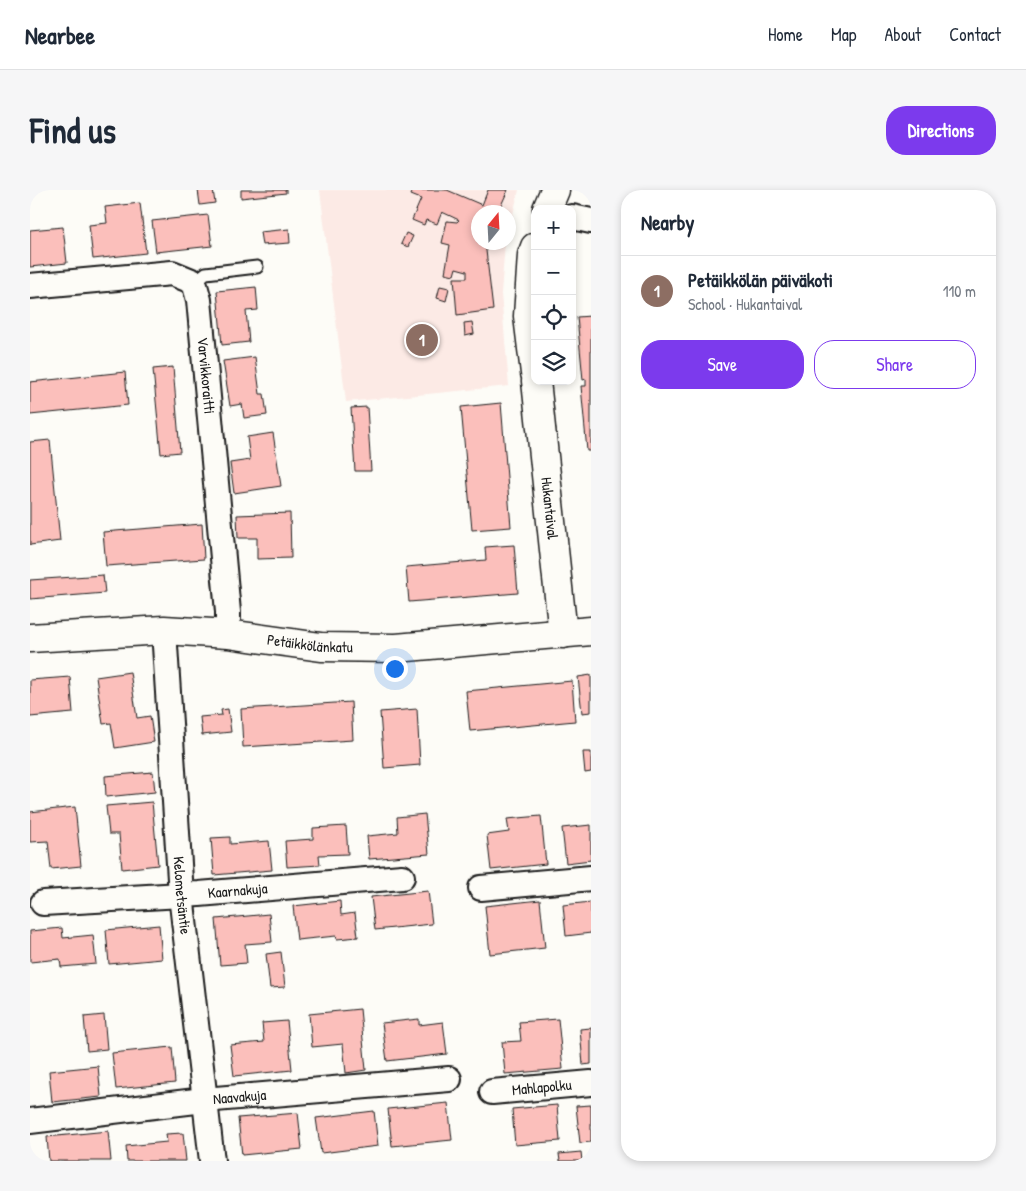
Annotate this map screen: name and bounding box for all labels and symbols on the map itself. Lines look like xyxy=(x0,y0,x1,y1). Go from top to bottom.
north arrow xyxy=(471,205,516,250)
pin: 1 xyxy=(406,321,438,359)
street label: Varvikkoraitti xyxy=(193,336,221,415)
street label: Hukantaival xyxy=(536,476,564,540)
street label: Petäikkölänkatu xyxy=(266,629,353,657)
your location xyxy=(382,656,408,682)
street label: Kelometsäntie xyxy=(169,856,197,935)
street label: Kaarnakuja xyxy=(207,877,268,903)
street label: Mahlapolku xyxy=(511,1074,572,1100)
street label: Naavakuja xyxy=(212,1084,267,1109)

